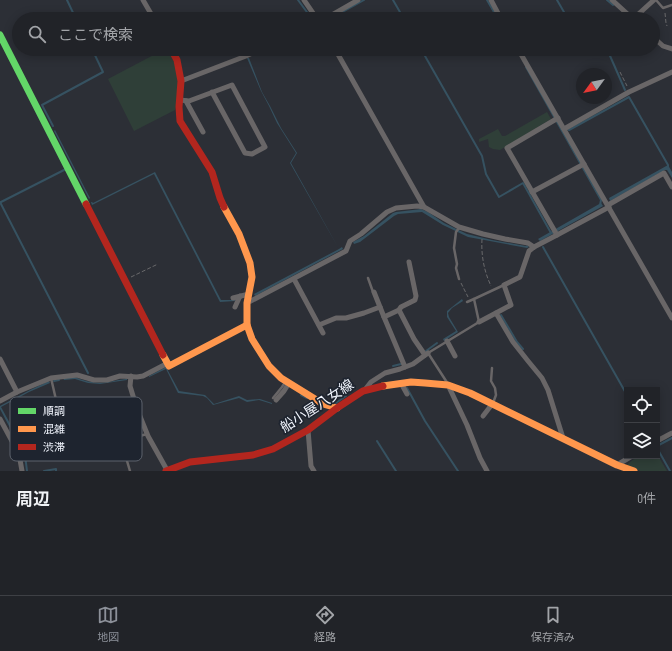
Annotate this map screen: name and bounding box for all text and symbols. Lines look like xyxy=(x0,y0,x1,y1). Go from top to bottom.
search box xyxy=(12,12,660,56)
icon: search xyxy=(26,23,48,45)
text: ここで検索 xyxy=(58,26,133,45)
north arrow xyxy=(576,68,612,104)
street label: 船小屋八女線 xyxy=(277,376,357,436)
map controls xyxy=(624,387,660,459)
button: locate xyxy=(624,387,660,423)
legend xyxy=(10,397,142,461)
text: 順調 xyxy=(43,405,65,418)
text: 混雑 xyxy=(43,423,65,436)
button: layers xyxy=(624,423,660,459)
text: 渋滞 xyxy=(43,441,65,454)
text: 周辺 xyxy=(16,490,50,510)
text: 0件 xyxy=(637,491,656,507)
tab: 地図 xyxy=(97,604,119,644)
tab: 経路 xyxy=(314,604,336,644)
tab: 保存済み xyxy=(531,604,575,644)

